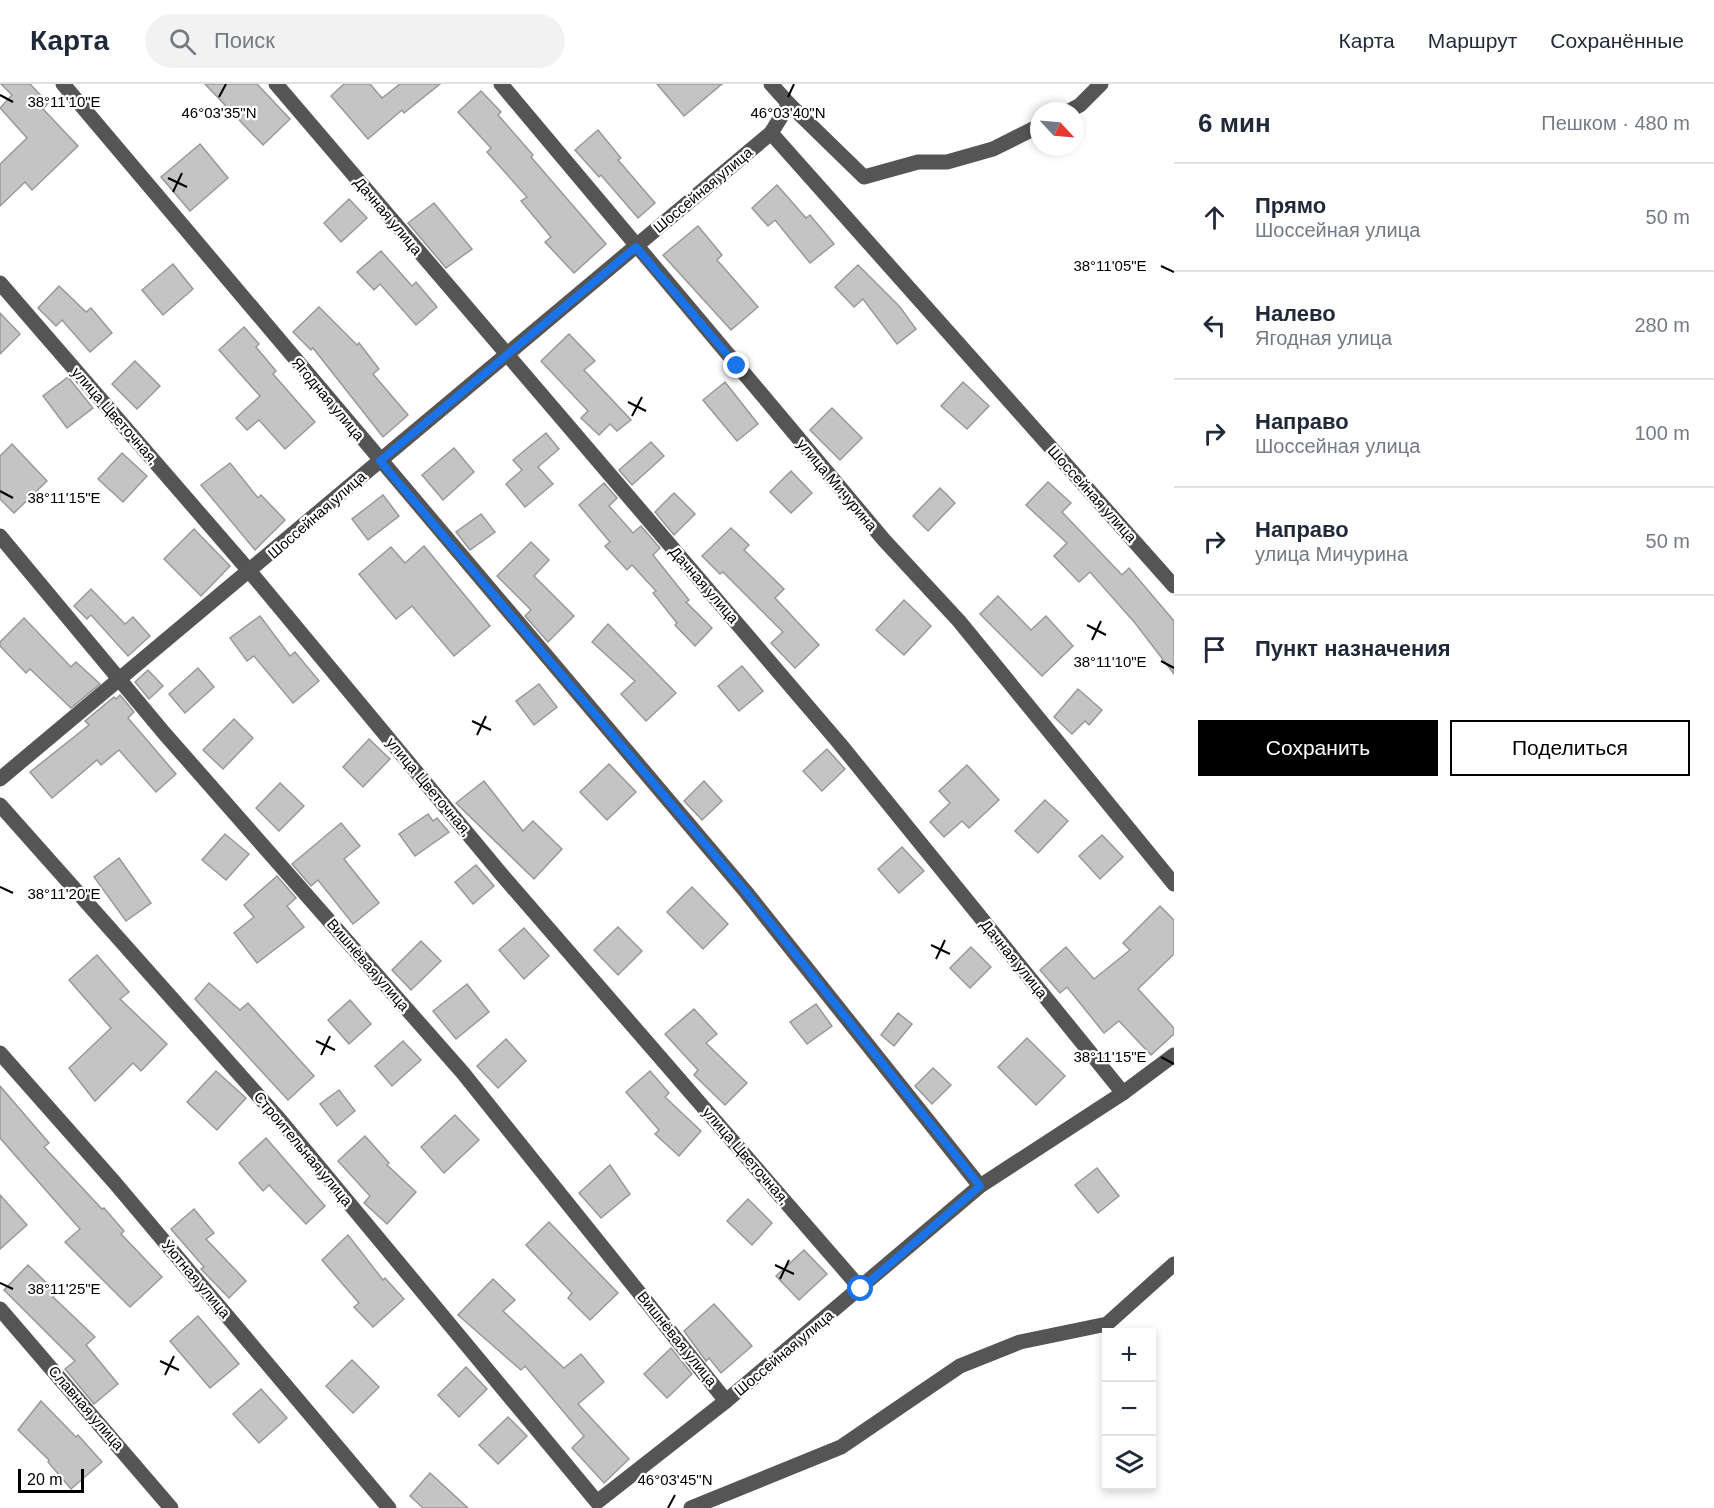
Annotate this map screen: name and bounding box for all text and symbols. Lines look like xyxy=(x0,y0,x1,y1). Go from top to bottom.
search box xyxy=(145,14,565,68)
text: Карта xyxy=(30,25,109,56)
icon: search xyxy=(166,25,199,58)
text: Поиск xyxy=(214,28,275,53)
text: Карта xyxy=(1339,29,1395,52)
text: Маршрут xyxy=(1428,29,1517,52)
text: Сохранённые xyxy=(1550,29,1684,52)
text: 38°11'10"E xyxy=(27,93,101,110)
north arrow xyxy=(1030,102,1084,156)
text: 46°03'35"N xyxy=(181,104,257,121)
text: 46°03'40"N xyxy=(750,104,826,121)
text: 6 мин xyxy=(1198,108,1271,138)
text: Пешком · 480 m xyxy=(1541,112,1690,134)
street label: Шоссейная улица xyxy=(650,143,756,236)
street label: Дачная улица xyxy=(351,173,426,258)
text: Прямо xyxy=(1255,193,1326,218)
icon: ahead xyxy=(1198,201,1231,234)
text: 50 m xyxy=(1646,206,1690,228)
text: Шоссейная улица xyxy=(1255,219,1420,241)
text: 38°11'05"E xyxy=(1073,257,1147,274)
text: Налево xyxy=(1255,301,1336,326)
icon: left xyxy=(1198,309,1231,342)
text: 280 m xyxy=(1634,314,1690,336)
text: Ягодная улица xyxy=(1255,327,1392,349)
route end xyxy=(723,352,749,378)
street label: Ягодная улица xyxy=(289,354,368,444)
street label: улица Цветочная, xyxy=(68,363,162,468)
text: Направо xyxy=(1255,409,1349,434)
icon: right xyxy=(1198,417,1231,450)
text: 100 m xyxy=(1634,422,1690,444)
street label: улица Мичурина xyxy=(794,435,881,535)
text: Шоссейная улица xyxy=(1255,435,1420,457)
street label: Шоссейная улица xyxy=(1045,442,1141,546)
street label: Шоссейная улица xyxy=(264,467,370,562)
text: 38°11'15"E xyxy=(27,489,101,506)
text: Направо xyxy=(1255,517,1349,542)
icon: right xyxy=(1198,525,1231,558)
text: 50 m xyxy=(1646,530,1690,552)
street label: Дачная улица xyxy=(666,543,743,627)
text: улица Мичурина xyxy=(1255,543,1408,565)
icon: arrive xyxy=(1198,633,1231,666)
text: Пункт назначения xyxy=(1255,636,1451,661)
text: 38°11'10"E xyxy=(1073,653,1147,670)
button: Сохранить xyxy=(1198,720,1438,776)
button: Поделиться xyxy=(1450,720,1690,776)
street label: улица Цветочная, xyxy=(383,734,476,839)
text: 38°11'20"E xyxy=(27,885,101,902)
street label: Вишнёвая улица xyxy=(324,915,414,1015)
street label: Дачная улица xyxy=(978,916,1052,1002)
text: 38°11'15"E xyxy=(1073,1048,1147,1065)
street label: Строительная улица xyxy=(251,1088,357,1210)
street label: улица Цветочная, xyxy=(699,1103,793,1208)
street label: Уютная улица xyxy=(159,1236,234,1322)
route start xyxy=(847,1275,873,1301)
text: 38°11'25"E xyxy=(27,1280,101,1297)
street label: Вишнёвая улица xyxy=(634,1288,721,1390)
street label: Шоссейная улица xyxy=(731,1306,837,1399)
map controls xyxy=(1102,1328,1156,1490)
button: + xyxy=(1102,1328,1156,1382)
street label: Славная улица xyxy=(45,1362,128,1454)
button: − xyxy=(1102,1382,1156,1436)
button: layers xyxy=(1102,1436,1156,1490)
scale bar xyxy=(18,1466,84,1494)
text: 20 m xyxy=(27,1471,63,1488)
text: 46°03'45"N xyxy=(637,1471,713,1488)

